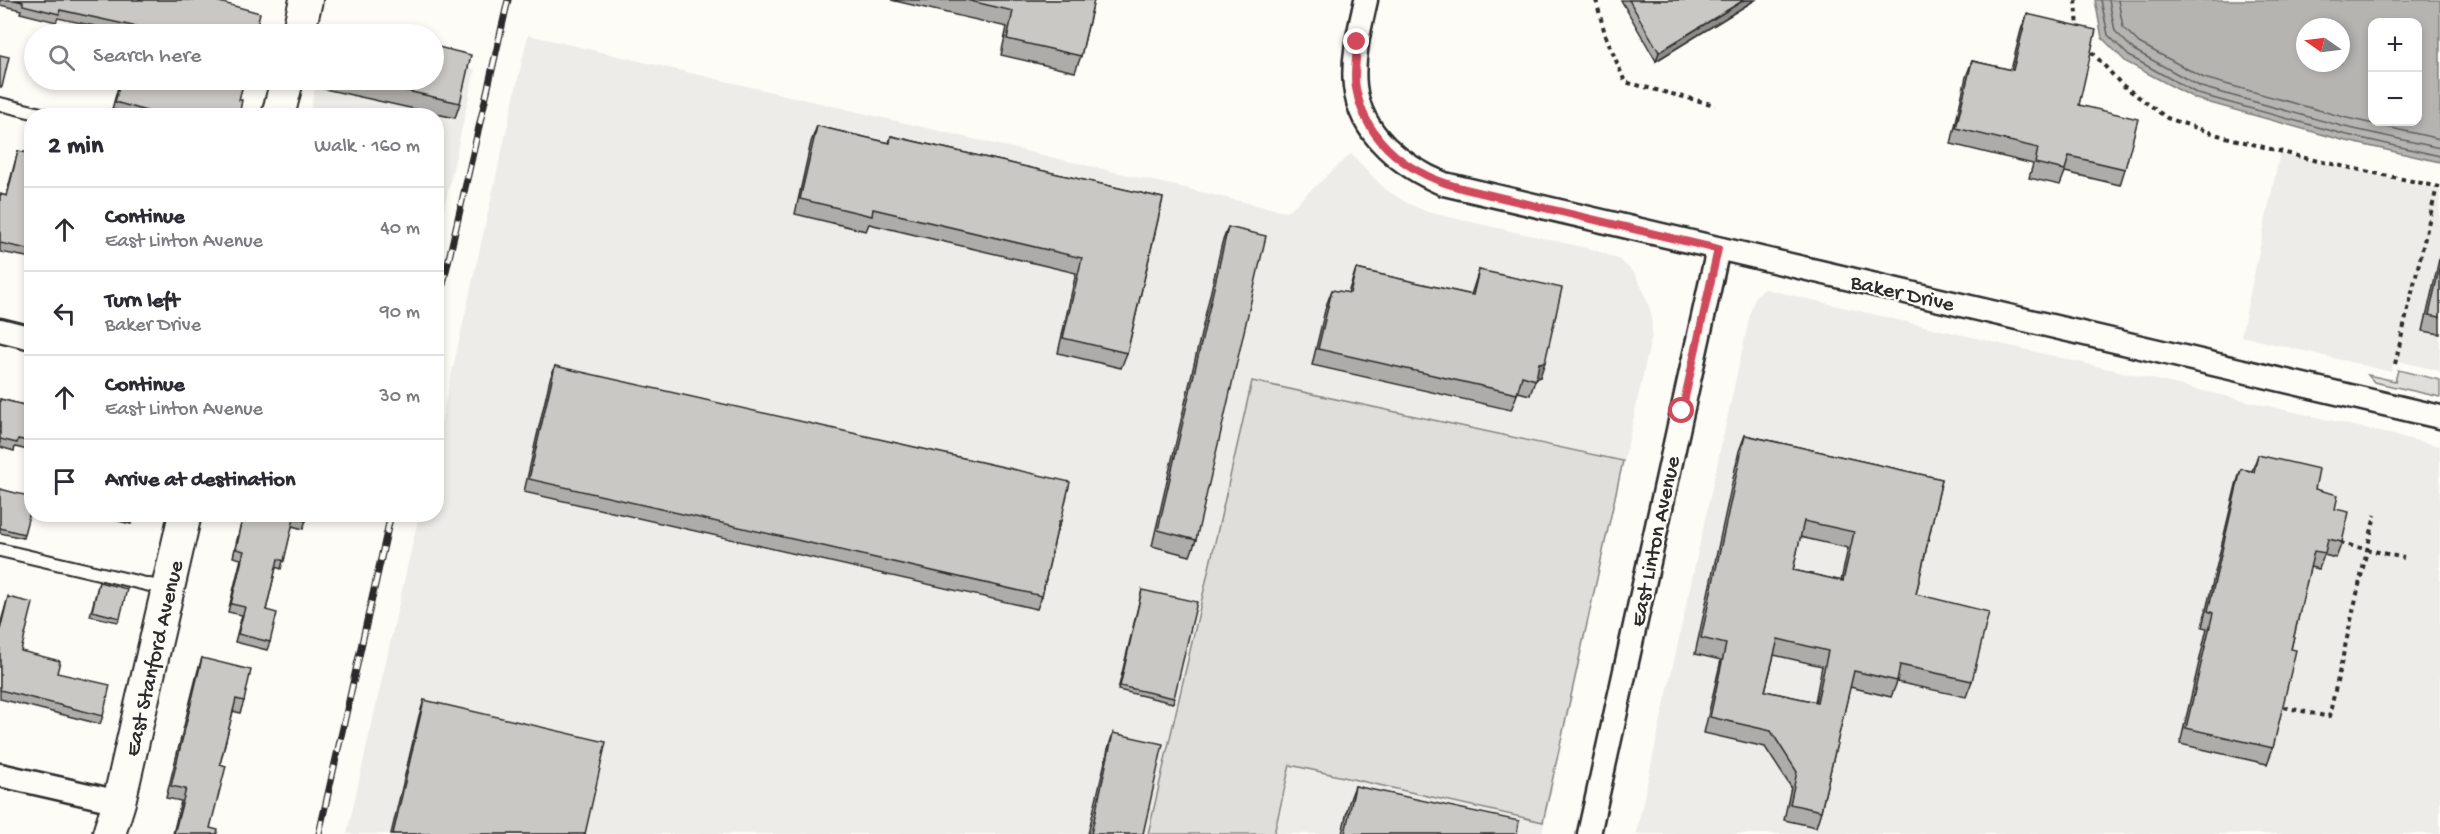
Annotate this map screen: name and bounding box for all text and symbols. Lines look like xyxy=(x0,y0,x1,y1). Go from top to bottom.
north arrow xyxy=(2296,18,2350,72)
map controls xyxy=(2368,18,2422,126)
button: + xyxy=(2368,18,2422,72)
search box xyxy=(24,24,444,90)
route end xyxy=(1343,28,1369,54)
icon: search xyxy=(45,41,78,74)
text: Search here xyxy=(93,44,201,70)
button: − xyxy=(2368,72,2422,126)
text: 2 min xyxy=(48,132,103,163)
text: Walk · 160 m xyxy=(314,136,420,159)
text: Continue xyxy=(105,205,185,231)
icon: ahead xyxy=(48,213,81,246)
text: 40 m xyxy=(380,218,420,241)
text: East Linton Avenue xyxy=(105,231,263,254)
street label: Baker Drive xyxy=(1847,270,1957,320)
text: Turn left xyxy=(105,289,179,315)
icon: left xyxy=(48,297,81,330)
text: 90 m xyxy=(380,302,420,325)
text: Baker Drive xyxy=(105,315,201,338)
text: Continue xyxy=(105,373,185,399)
icon: ahead xyxy=(48,381,81,414)
text: 30 m xyxy=(379,386,420,409)
route start xyxy=(1668,397,1694,423)
text: East Linton Avenue xyxy=(105,399,263,422)
street label: East Linton Avenue xyxy=(1626,454,1688,629)
icon: arrive xyxy=(48,465,81,498)
text: Arrive at destination xyxy=(105,468,295,494)
street label: East Stanford Avenue xyxy=(121,558,191,759)

